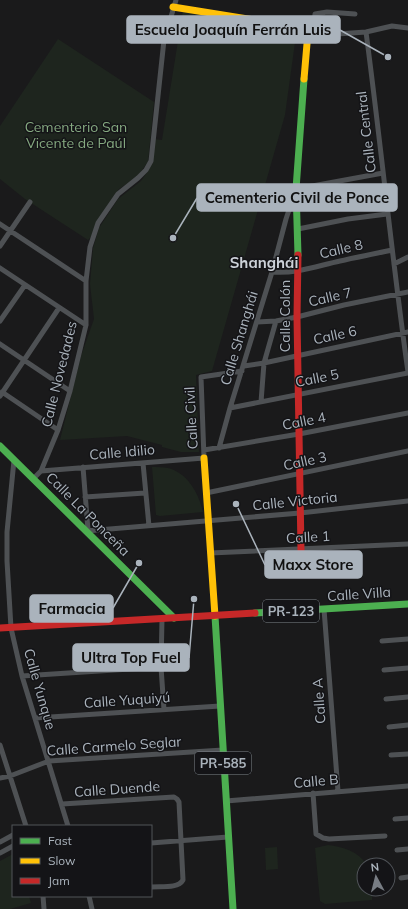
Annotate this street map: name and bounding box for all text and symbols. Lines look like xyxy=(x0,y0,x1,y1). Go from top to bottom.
callout: Escuela Joaquín Ferrán Luis xyxy=(127,16,340,43)
text: Escuela Joaquín Ferrán Luis xyxy=(135,20,331,39)
street label: Calle Central xyxy=(352,90,380,174)
park label: Cementerio San Vicente de Paúl xyxy=(25,118,127,152)
callout: Cementerio Civil de Ponce xyxy=(197,184,397,211)
text: Cementerio Civil de Ponce xyxy=(205,188,389,207)
street label: Calle 8 xyxy=(317,235,365,263)
district label: Shanghái xyxy=(230,253,298,272)
street label: Calle Colón xyxy=(276,280,294,352)
street label: Calle 7 xyxy=(306,283,354,311)
street label: Calle Shanghái xyxy=(216,289,262,387)
street label: Calle Novedades xyxy=(37,319,81,429)
street label: Calle 6 xyxy=(312,322,358,348)
street label: Calle 5 xyxy=(294,365,340,391)
street label: Calle Civil xyxy=(180,386,202,450)
street label: Calle 4 xyxy=(281,408,328,434)
street label: Calle Idilio xyxy=(88,440,156,464)
street label: Calle 3 xyxy=(282,448,328,474)
street label: Calle La Ponceña xyxy=(42,468,134,560)
street label: Calle Victoria xyxy=(252,488,338,514)
street label: Calle 1 xyxy=(286,527,330,547)
callout: Maxx Store xyxy=(265,551,362,578)
text: Maxx Store xyxy=(272,555,354,574)
street label: Calle Villa xyxy=(327,583,391,605)
callout: Farmacia xyxy=(30,595,113,622)
text: Farmacia xyxy=(38,599,106,618)
road number: PR-123 xyxy=(263,600,319,622)
callout: Ultra Top Fuel xyxy=(73,644,189,671)
street label: Calle Yunque xyxy=(20,646,60,732)
text: Ultra Top Fuel xyxy=(81,648,181,667)
street label: Calle A xyxy=(308,677,330,725)
street label: Calle Yuquiyú xyxy=(83,688,171,712)
street label: Calle Carmelo Seglar xyxy=(46,732,183,760)
road number: PR-585 xyxy=(195,752,251,774)
street label: Calle B xyxy=(293,770,339,792)
street label: Calle Duende xyxy=(73,777,161,801)
legend xyxy=(12,825,152,897)
text: Fast xyxy=(48,833,72,848)
text: Slow xyxy=(48,853,76,868)
north arrow xyxy=(356,857,396,897)
text: N xyxy=(370,860,380,875)
text: Jam xyxy=(48,873,70,888)

